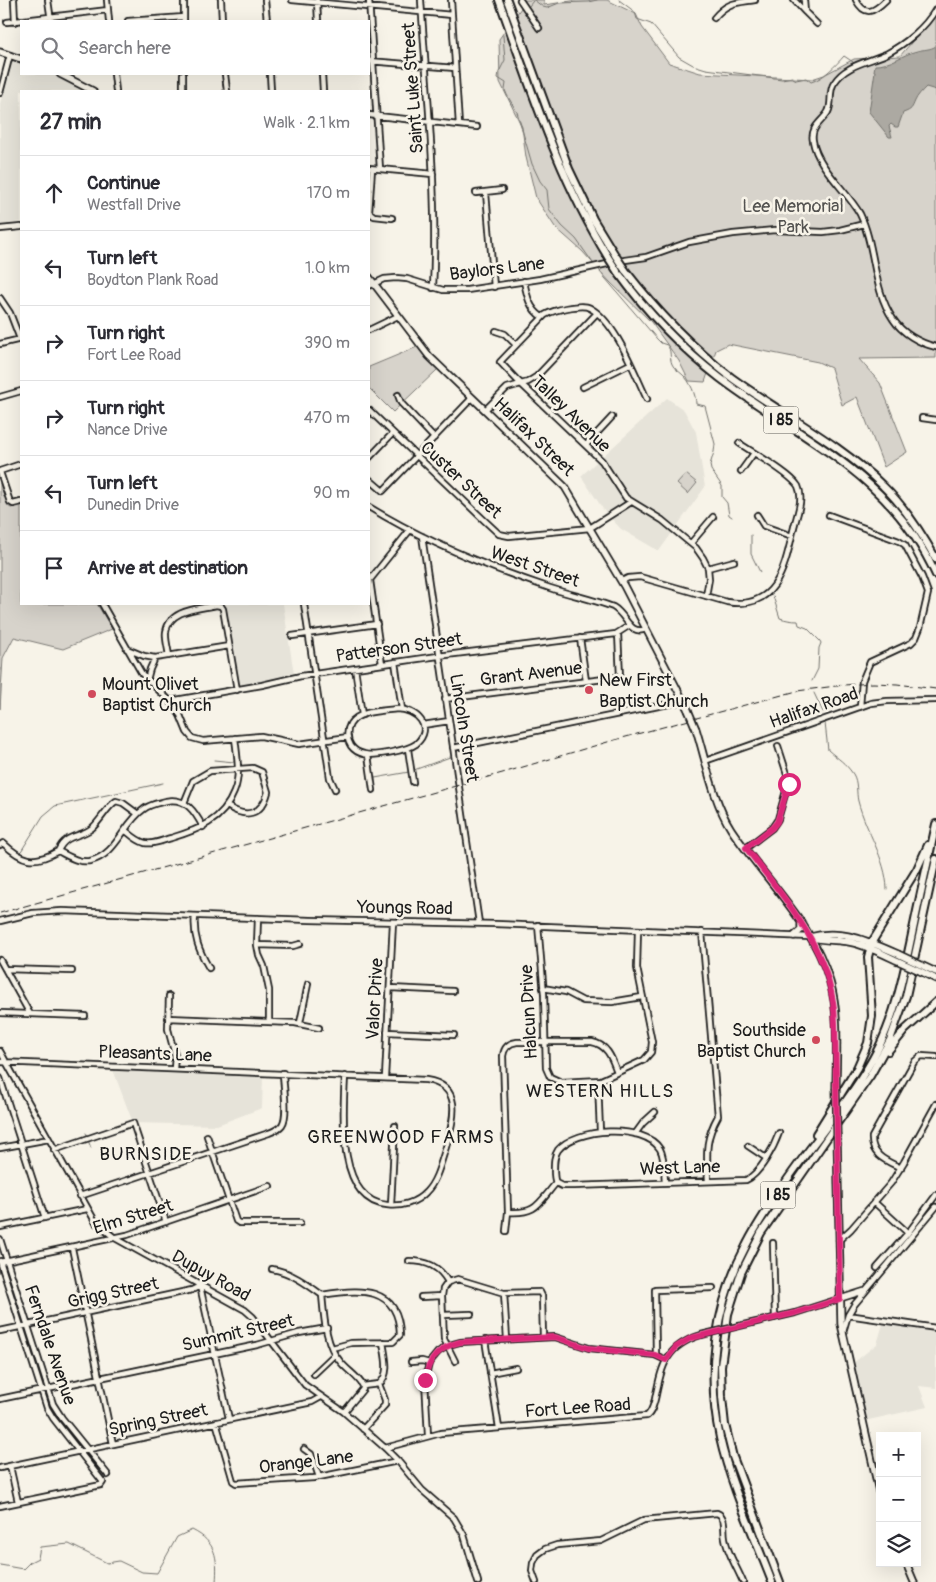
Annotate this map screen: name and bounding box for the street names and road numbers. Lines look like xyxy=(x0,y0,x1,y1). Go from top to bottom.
street label: Saint Luke Street xyxy=(397,21,429,154)
street label: Baylors Lane xyxy=(448,252,546,286)
street label: Talley Avenue xyxy=(526,370,616,458)
street label: Halifax Street xyxy=(489,393,580,482)
road number: I 85 xyxy=(764,406,798,434)
street label: Custer Street xyxy=(415,436,507,524)
street label: West Street xyxy=(488,541,583,593)
street label: Patterson Street xyxy=(334,628,464,668)
street label: Grant Avenue xyxy=(479,656,583,692)
street label: Lincoln Street xyxy=(444,672,484,785)
street label: Halifax Road xyxy=(767,682,861,734)
street label: Youngs Road xyxy=(356,896,453,920)
street label: Valor Drive xyxy=(361,957,389,1040)
street label: Halcun Drive xyxy=(515,964,543,1060)
street label: Pleasants Lane xyxy=(98,1041,212,1067)
street label: West Lane xyxy=(639,1155,721,1181)
road number: I 85 xyxy=(760,1182,796,1208)
street label: Elm Street xyxy=(90,1194,176,1240)
street label: Dupuy Road xyxy=(168,1245,254,1307)
street label: Grigg Street xyxy=(65,1272,161,1314)
street label: Ferndale Avenue xyxy=(19,1282,81,1408)
street label: Summit Street xyxy=(180,1309,297,1357)
street label: Fort Lee Road xyxy=(524,1393,632,1423)
street label: Spring Street xyxy=(107,1398,210,1442)
street label: Orange Lane xyxy=(258,1445,355,1479)

